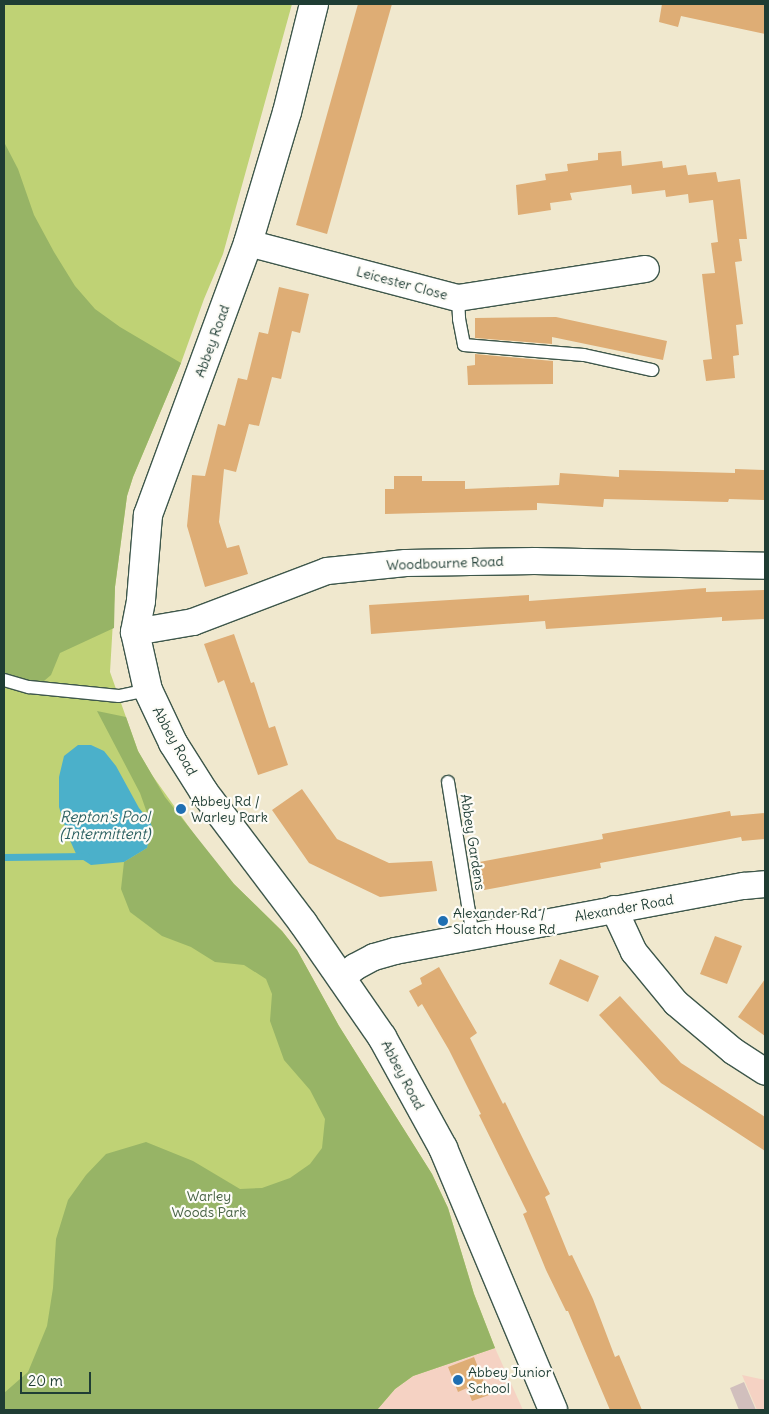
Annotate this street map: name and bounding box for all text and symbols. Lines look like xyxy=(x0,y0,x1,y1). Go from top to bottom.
street label: Leicester Close xyxy=(354,263,450,303)
street label: Abbey Road xyxy=(191,302,233,380)
street label: Woodbourne Road xyxy=(386,553,504,573)
street label: Abbey Road xyxy=(149,704,201,778)
place label: Abbey Rd / Warley Park xyxy=(191,793,268,826)
street label: Abbey Gardens xyxy=(457,793,489,891)
marker: Abbey Rd / Warley Park xyxy=(175,803,187,815)
water label: Repton's Pool (Intermittent) xyxy=(59,807,151,842)
street label: Alexander Road xyxy=(573,891,675,925)
place label: Alexander Rd / Slatch House Rd xyxy=(453,905,556,938)
marker: Alexander Rd / Slatch House Rd xyxy=(437,915,449,927)
street label: Abbey Road xyxy=(378,1037,428,1113)
park label: Warley Woods Park xyxy=(172,1188,246,1220)
scale bar xyxy=(22,1362,94,1394)
place label: Abbey Junior School xyxy=(468,1364,551,1396)
text: 20 m xyxy=(28,1371,63,1390)
marker: Abbey Junior School xyxy=(452,1374,464,1386)

